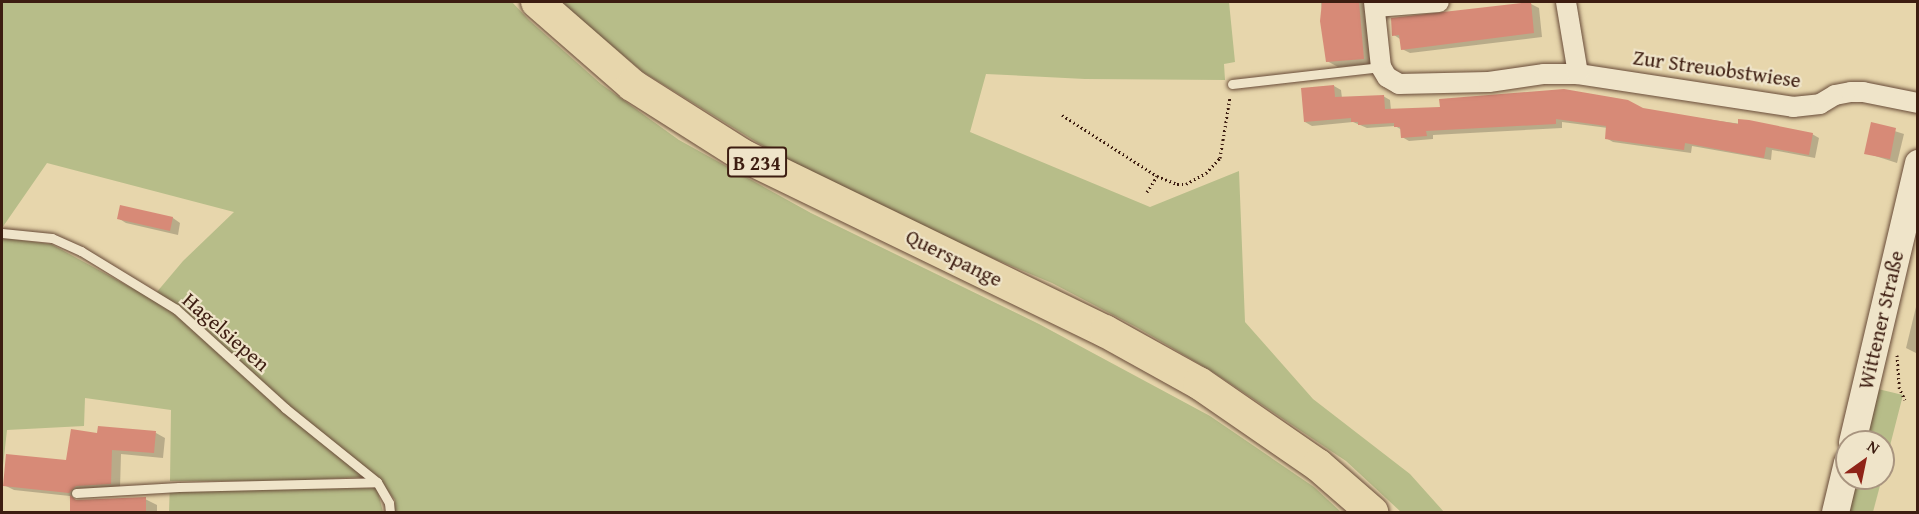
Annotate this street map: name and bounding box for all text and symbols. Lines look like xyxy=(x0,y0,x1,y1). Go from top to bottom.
street label: Zur Streuobstwiese xyxy=(1631,45,1803,93)
road number: B 234 xyxy=(727,145,787,179)
street label: Querspange xyxy=(902,224,1006,292)
street label: Wittener Straße xyxy=(1853,248,1909,392)
street label: Hagelsiepen xyxy=(177,287,275,377)
north arrow xyxy=(1835,430,1895,490)
text: N xyxy=(1863,434,1885,460)

